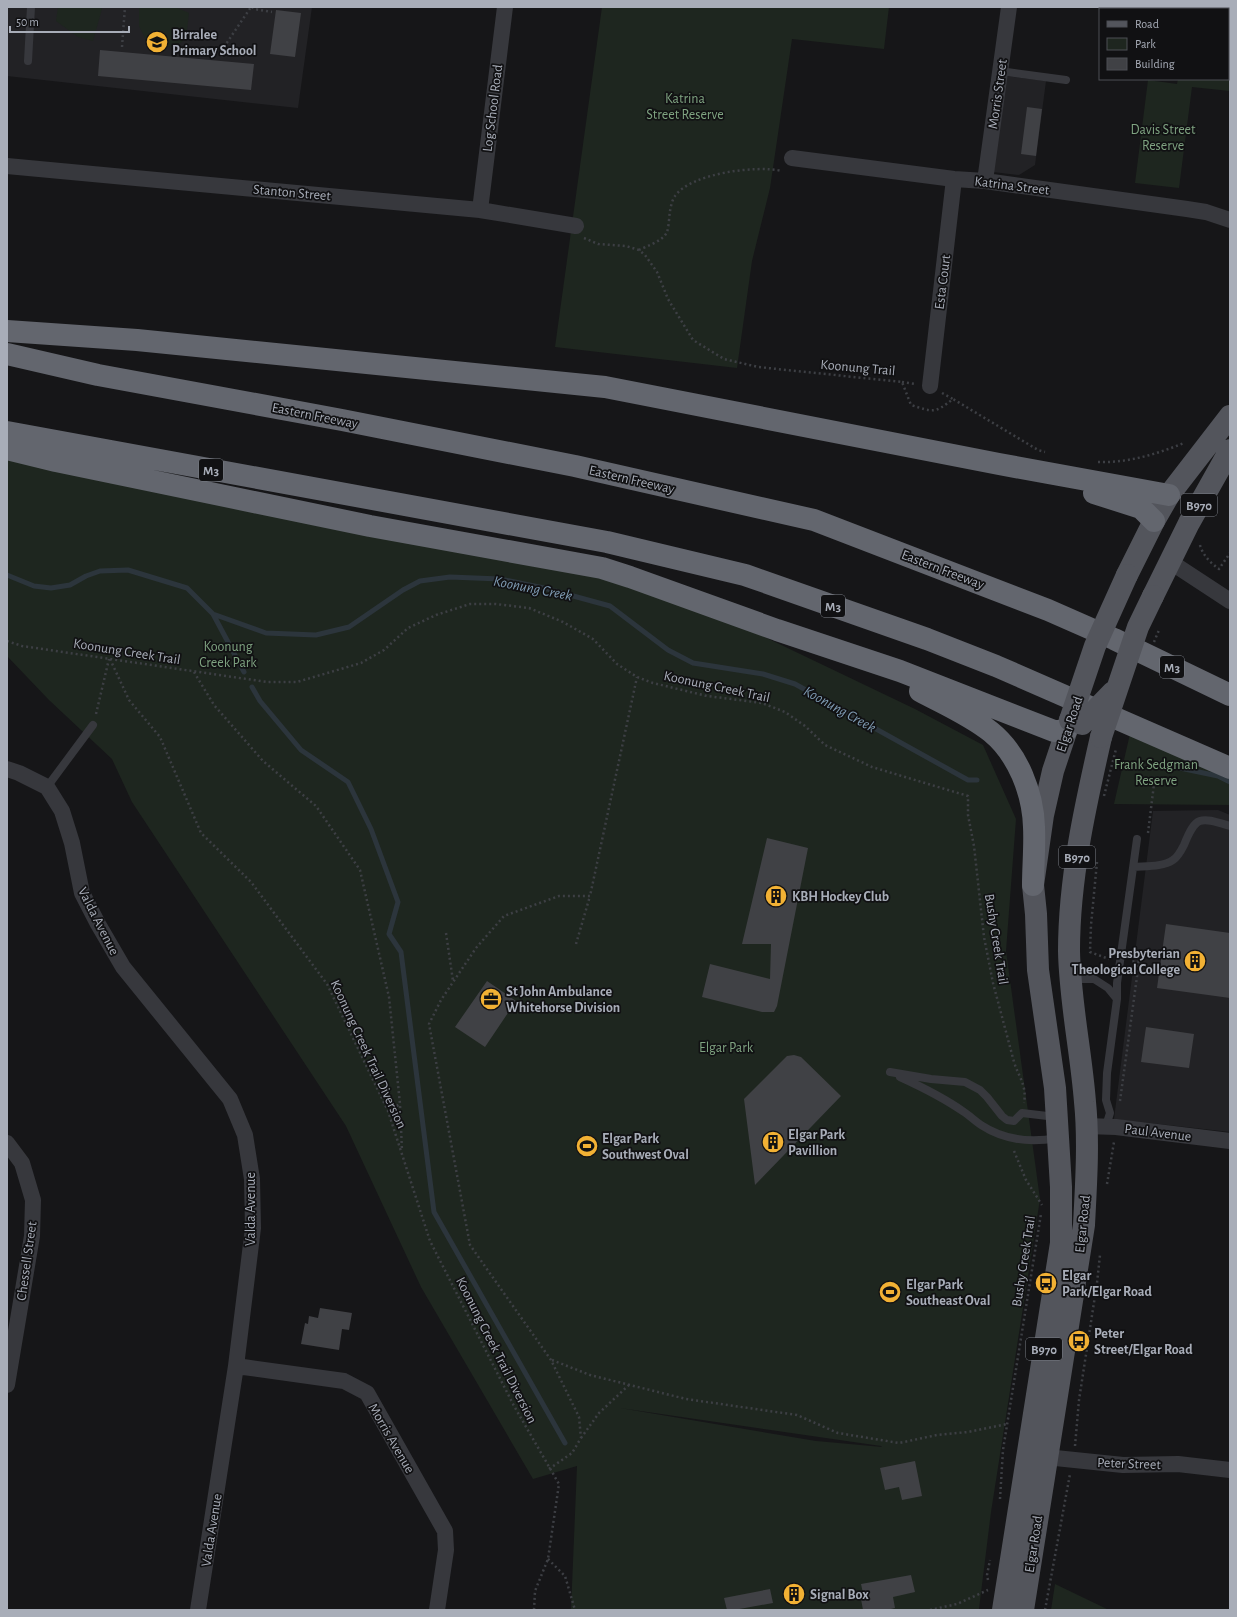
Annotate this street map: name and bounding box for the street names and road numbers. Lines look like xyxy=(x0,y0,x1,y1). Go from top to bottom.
street label: Morris Street xyxy=(986,58,1010,130)
street label: Log School Road xyxy=(481,64,505,153)
street label: Katrina Street xyxy=(974,174,1051,198)
street label: Stanton Street xyxy=(252,183,332,203)
street label: Esta Court xyxy=(933,253,953,310)
street label: Koonung Trail xyxy=(820,358,896,378)
street label: Eastern Freeway xyxy=(271,401,359,431)
road number: M3 xyxy=(199,459,223,481)
street label: Eastern Freeway xyxy=(588,463,676,497)
road number: B970 xyxy=(1181,494,1217,516)
street label: Eastern Freeway xyxy=(899,548,986,592)
road number: M3 xyxy=(821,595,845,617)
street label: Koonung Creek Trail xyxy=(72,637,181,667)
road number: M3 xyxy=(1160,656,1184,678)
street label: Koonung Creek Trail xyxy=(662,669,771,705)
street label: Elgar Road xyxy=(1054,695,1086,754)
road number: B970 xyxy=(1059,846,1095,868)
street label: Valda Avenue xyxy=(75,885,121,958)
street label: Bushy Creek Trail xyxy=(982,893,1010,986)
street label: Koonung Creek Trail Diversion xyxy=(327,978,409,1131)
street label: Paul Avenue xyxy=(1124,1122,1192,1144)
street label: Valda Avenue xyxy=(244,1172,258,1246)
street label: Elgar Road xyxy=(1073,1195,1093,1254)
street label: Bushy Creek Trail xyxy=(1010,1215,1038,1308)
street label: Chessell Street xyxy=(14,1220,40,1302)
street label: Koonung Creek Trail Diversion xyxy=(453,1275,539,1426)
road number: B970 xyxy=(1026,1338,1062,1360)
street label: Morris Avenue xyxy=(366,1401,417,1476)
street label: Peter Street xyxy=(1097,1456,1162,1472)
street label: Valda Avenue xyxy=(199,1493,225,1568)
street label: Elgar Road xyxy=(1023,1514,1045,1574)

